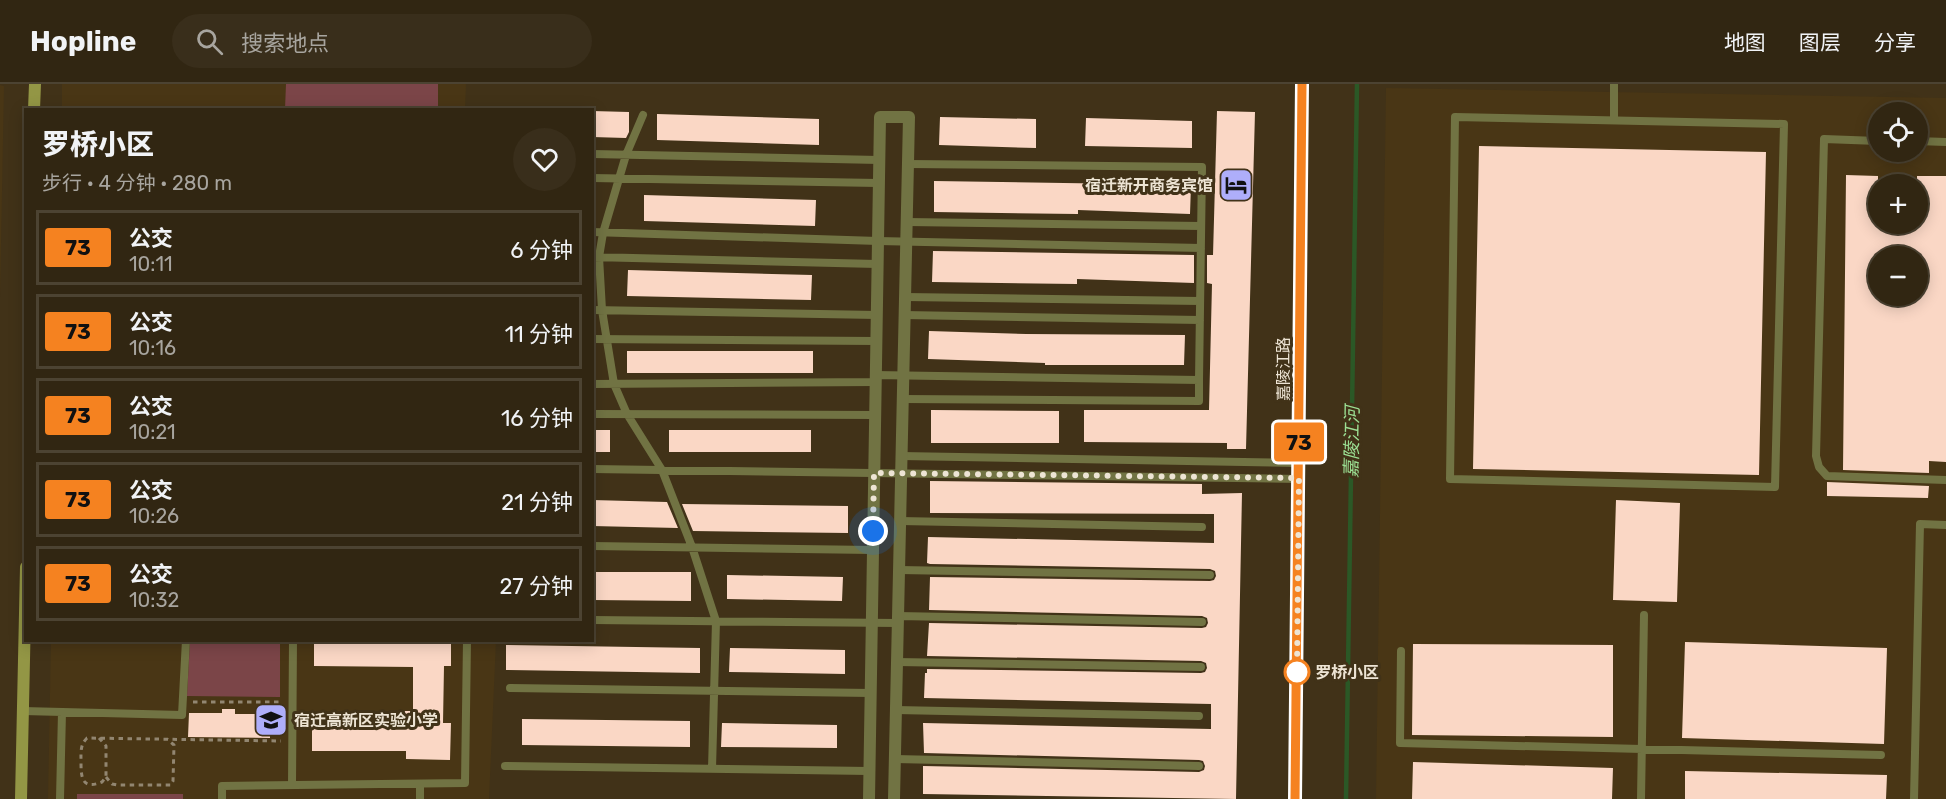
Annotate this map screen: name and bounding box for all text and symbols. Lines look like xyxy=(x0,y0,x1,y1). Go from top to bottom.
search box xyxy=(172,14,592,68)
text: Hopline xyxy=(30,25,136,58)
icon: search xyxy=(193,25,226,58)
text: 搜索地点 xyxy=(241,30,329,57)
text: 地图 xyxy=(1724,30,1766,55)
text: 图层 xyxy=(1799,30,1841,55)
text: 分享 xyxy=(1874,30,1916,55)
map controls xyxy=(1868,102,1928,306)
button: locate xyxy=(1868,102,1928,162)
text: 罗桥小区 xyxy=(42,128,154,161)
button: heart xyxy=(513,128,576,191)
hotel icon: 宿迁新开商务宾馆 xyxy=(1218,167,1254,203)
text: 步行 · 4 分钟 · 280 m xyxy=(42,171,232,195)
button: + xyxy=(1868,174,1928,234)
place label: 宿迁新开商务宾馆 xyxy=(1085,176,1213,195)
text: 公交 xyxy=(129,225,173,252)
text: 73 xyxy=(65,235,91,260)
text: 6 分钟 xyxy=(510,237,573,264)
button: − xyxy=(1868,246,1928,306)
text: 10:11 xyxy=(129,252,173,276)
text: 公交 xyxy=(129,309,173,336)
text: 73 xyxy=(65,319,91,344)
text: 11 分钟 xyxy=(505,321,573,348)
text: 10:16 xyxy=(129,336,176,360)
street label: 嘉陵江路 xyxy=(1274,337,1293,401)
text: 公交 xyxy=(129,393,173,420)
text: 73 xyxy=(65,403,91,428)
water label: 嘉陵江河 xyxy=(1340,403,1364,478)
text: 16 分钟 xyxy=(501,405,573,432)
text: 10:21 xyxy=(129,420,176,444)
line badge: 73 xyxy=(1272,422,1326,462)
text: 73 xyxy=(1286,430,1312,455)
text: 公交 xyxy=(129,477,173,504)
text: 73 xyxy=(65,487,91,512)
text: 21 分钟 xyxy=(501,489,573,516)
text: 10:26 xyxy=(129,504,179,528)
your location xyxy=(858,516,888,546)
text: 公交 xyxy=(129,561,173,588)
text: 73 xyxy=(65,571,91,596)
text: 27 分钟 xyxy=(499,573,573,600)
text: 10:32 xyxy=(129,588,179,612)
marker: 罗桥小区 xyxy=(1284,659,1310,685)
place label: 罗桥小区 xyxy=(1315,663,1379,682)
school or university icon: 宿迁高新区实验小学 xyxy=(253,702,289,738)
place label: 宿迁高新区实验小学 xyxy=(294,711,438,730)

